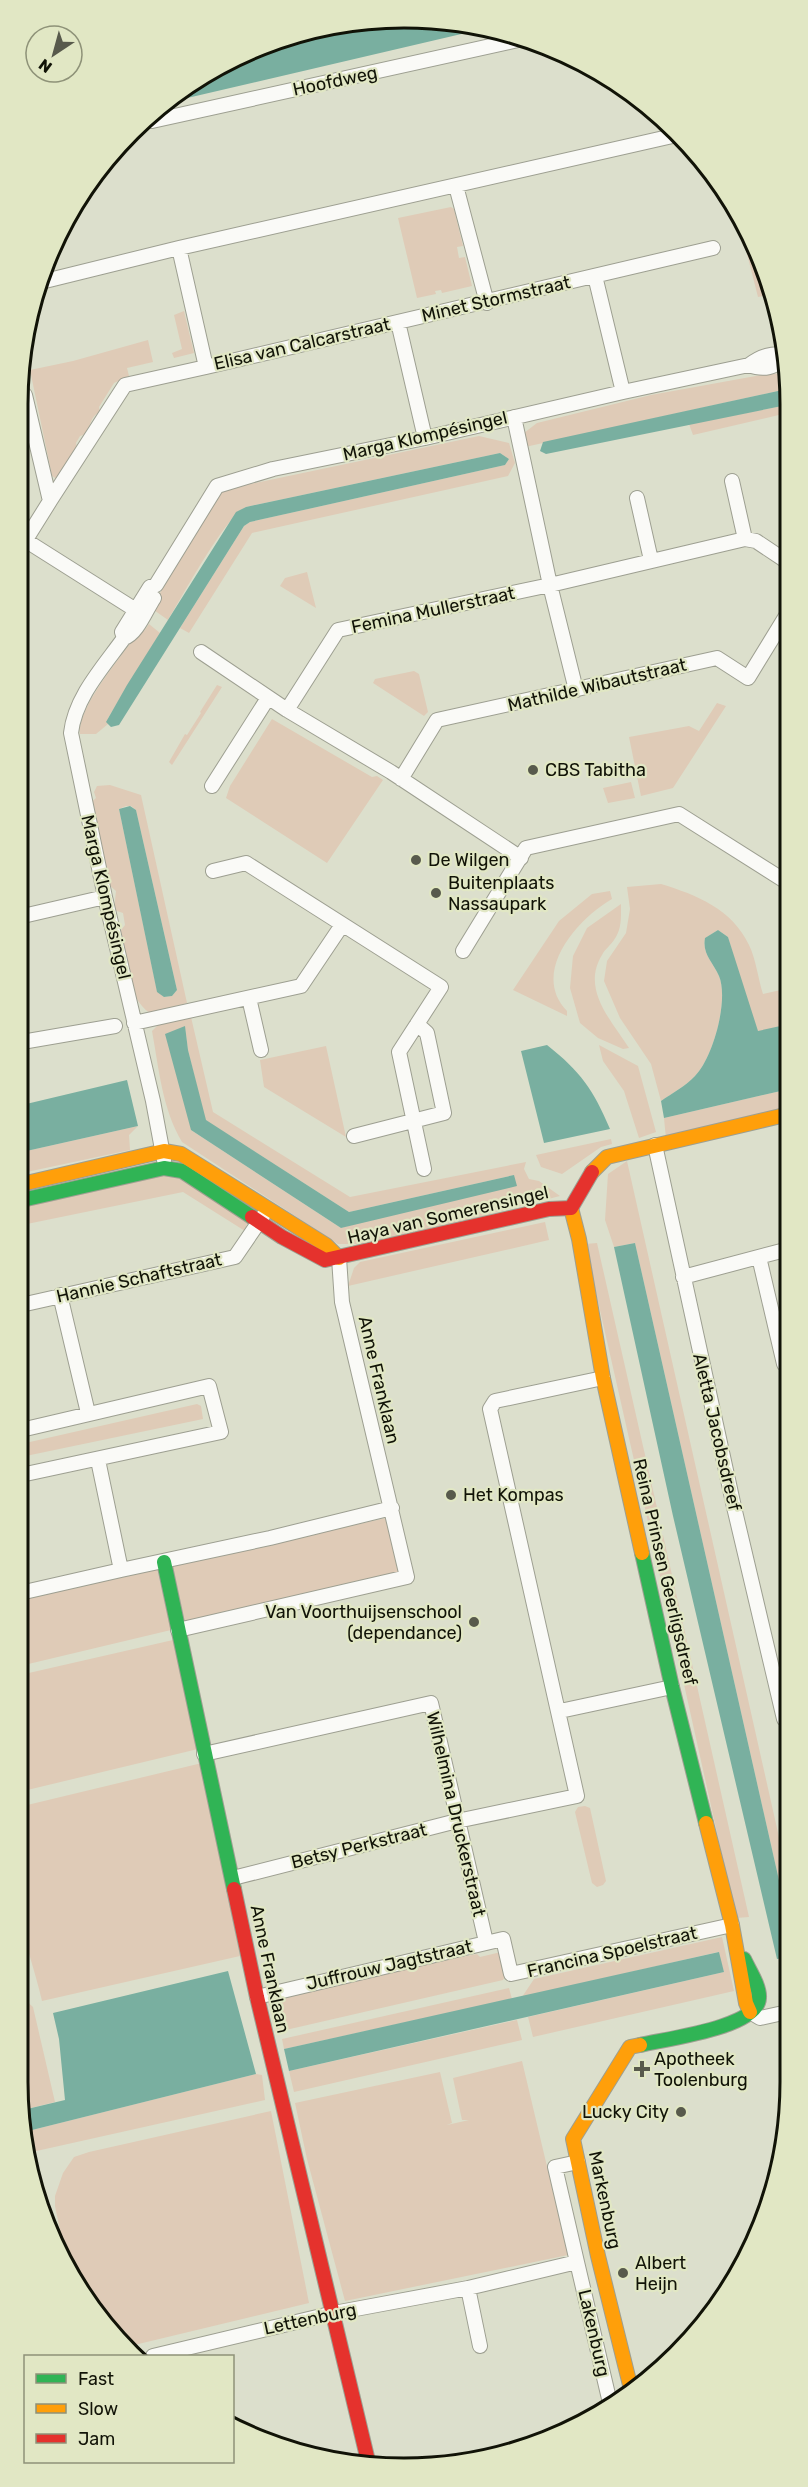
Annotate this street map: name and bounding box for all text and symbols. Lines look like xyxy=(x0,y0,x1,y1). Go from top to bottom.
north arrow xyxy=(24,24,84,84)
text: N xyxy=(35,55,56,77)
street label: Hoofdweg xyxy=(291,61,379,101)
street label: Minet Stormstraat xyxy=(419,271,573,327)
street label: Elisa van Calcarstraat xyxy=(212,313,392,375)
street label: Marga Klompésingel xyxy=(341,406,509,466)
street label: Femina Mullerstraat xyxy=(349,582,517,638)
street label: Mathilde Wibautstraat xyxy=(505,654,689,716)
place label: CBS Tabitha xyxy=(545,759,646,781)
marker: CBS Tabitha xyxy=(526,763,540,777)
street label: Marga Klompésingel xyxy=(76,813,136,981)
place label: De Wilgen xyxy=(428,849,509,871)
marker: De Wilgen xyxy=(409,853,423,867)
place label: Buitenplaats Nassaupark xyxy=(448,872,554,915)
marker: Buitenplaats Nassaupark xyxy=(429,886,443,900)
street label: Haya van Somerensingel xyxy=(345,1181,551,1249)
street label: Hannie Schaftstraat xyxy=(54,1248,224,1308)
street label: Anne Franklaan xyxy=(354,1314,404,1446)
street label: Aletta Jacobsdreef xyxy=(688,1351,746,1513)
street label: Reina Prinsen Geerligsdreef xyxy=(628,1457,702,1688)
place label: Het Kompas xyxy=(463,1484,564,1506)
marker: Het Kompas xyxy=(444,1488,458,1502)
place label: Van Voorthuijsenschool (dependance) xyxy=(265,1601,462,1644)
marker: Van Voorthuijsenschool (dependance) xyxy=(467,1615,481,1629)
street label: Wilhelmina Druckerstraat xyxy=(422,1709,490,1919)
street label: Betsy Perkstraat xyxy=(289,1819,429,1873)
street label: Anne Franklaan xyxy=(246,1903,294,2035)
street label: Francina Spoelstraat xyxy=(525,1922,699,1982)
street label: Juffrouw Jagtstraat xyxy=(304,1935,474,1995)
place label: Apotheek Toolenburg xyxy=(654,2048,748,2091)
marker: Apotheek Toolenburg xyxy=(635,2062,649,2076)
place label: Lucky City xyxy=(582,2101,669,2123)
marker: Lucky City xyxy=(674,2105,688,2119)
street label: Markenburg xyxy=(584,2149,626,2251)
place label: Albert Heijn xyxy=(635,2252,686,2295)
marker: Albert Heijn xyxy=(616,2266,630,2280)
street label: Lakenburg xyxy=(573,2287,615,2379)
street label: Lettenburg xyxy=(262,2298,358,2340)
legend xyxy=(24,2355,234,2463)
text: Fast xyxy=(78,2368,114,2390)
text: Slow xyxy=(78,2398,118,2420)
text: Jam xyxy=(78,2428,115,2450)

